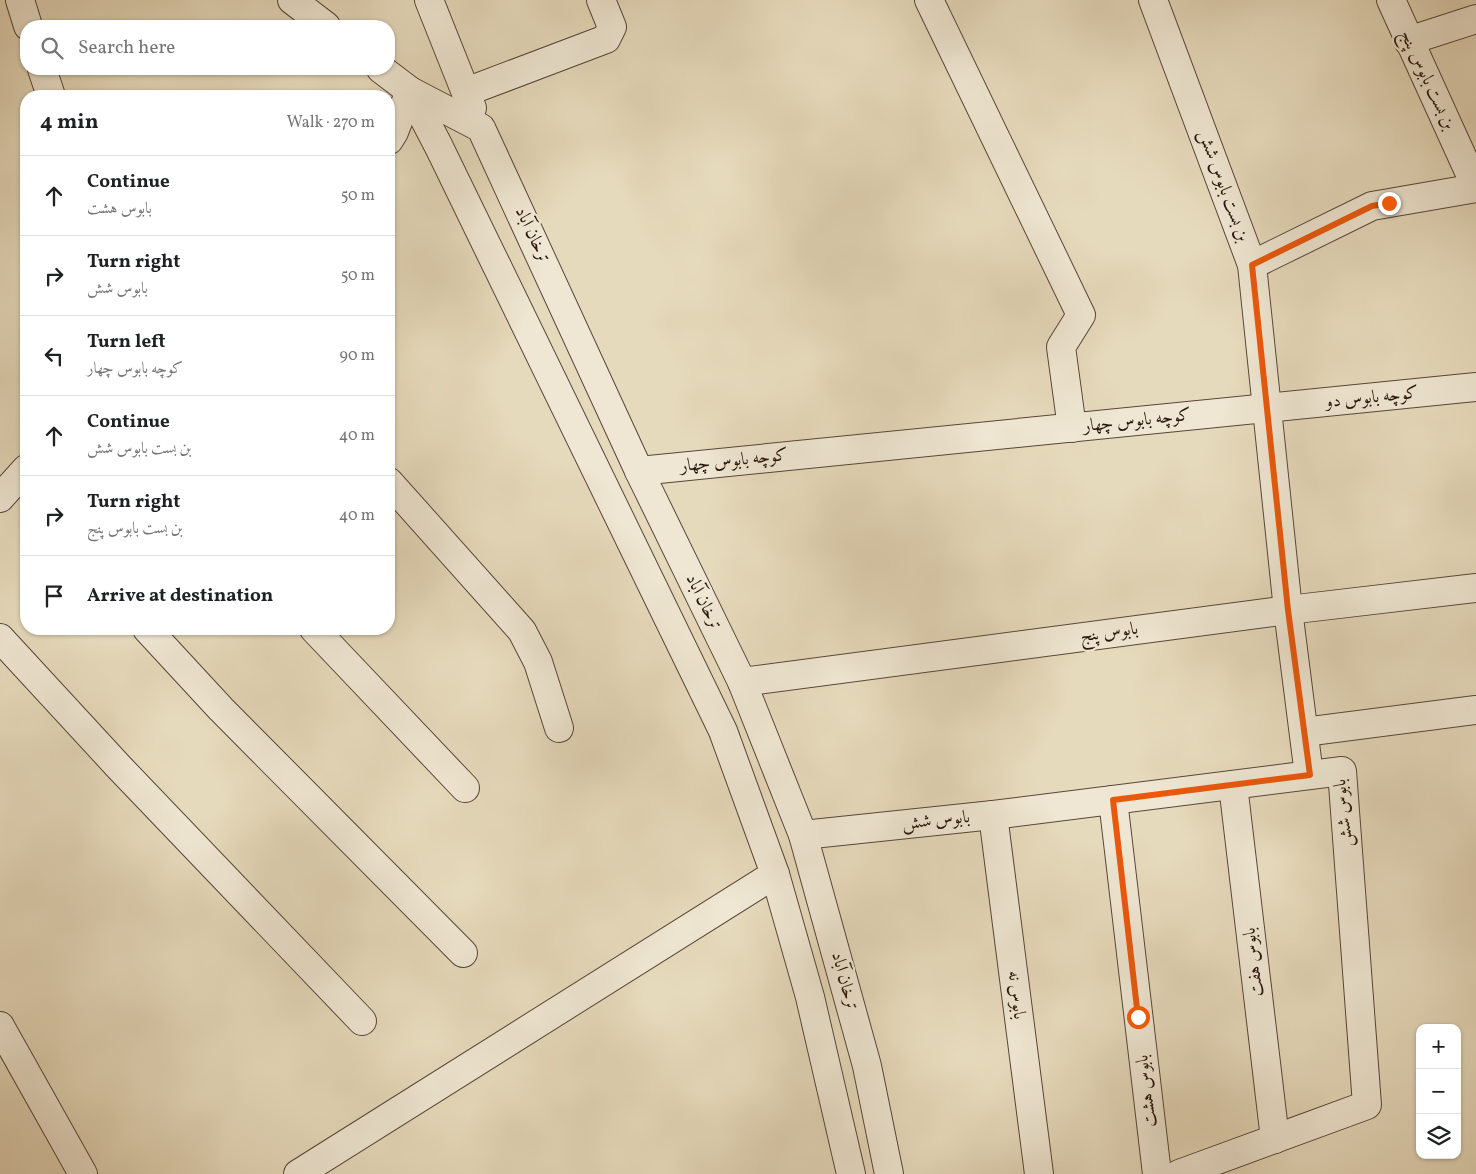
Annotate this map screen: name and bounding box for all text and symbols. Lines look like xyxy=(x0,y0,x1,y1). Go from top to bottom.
search box xyxy=(20,20,395,75)
street label: بن بست بابوس پنج xyxy=(1391,26,1461,136)
icon: search xyxy=(38,34,66,62)
text: Search here xyxy=(78,35,175,61)
text: 4 min xyxy=(40,108,99,137)
text: Walk · 270 m xyxy=(287,112,375,134)
street label: بن بست بابوس شش xyxy=(1191,126,1255,246)
text: Continue xyxy=(87,169,170,195)
icon: ahead xyxy=(40,182,68,210)
text: 50 m xyxy=(341,185,375,207)
route end xyxy=(1378,192,1401,215)
text: بابوس هشت xyxy=(87,198,152,220)
street label: ترخان آباد xyxy=(508,203,556,267)
text: Turn right xyxy=(87,249,180,275)
icon: right xyxy=(40,262,68,290)
text: 50 m xyxy=(341,265,375,287)
text: بابوس شش xyxy=(87,278,148,300)
text: Turn left xyxy=(87,329,166,355)
icon: left xyxy=(40,342,68,370)
text: 90 m xyxy=(339,345,375,367)
text: کوچه بابوس چهار xyxy=(87,358,183,380)
street label: کوچه بابوس دو xyxy=(1322,381,1420,416)
street label: کوچه بابوس چهار xyxy=(1080,403,1192,439)
text: Continue xyxy=(87,409,170,435)
icon: ahead xyxy=(40,422,68,450)
text: 40 m xyxy=(339,425,375,447)
text: بن بست بابوس شش xyxy=(87,438,192,460)
street label: کوچه بابوس چهار xyxy=(677,443,789,479)
text: Turn right xyxy=(87,489,180,515)
icon: right xyxy=(40,502,68,530)
text: 40 m xyxy=(339,505,375,527)
text: بن بست بابوس پنج xyxy=(87,518,183,540)
street label: ترخان آباد xyxy=(679,570,727,634)
icon: arrive xyxy=(40,582,68,610)
text: Arrive at destination xyxy=(87,583,273,609)
street label: بابوس پنج xyxy=(1078,617,1140,651)
street label: بابوس شش xyxy=(1328,778,1360,848)
street label: بابوس شش xyxy=(901,805,971,837)
street label: بابوس هفت xyxy=(1237,926,1271,998)
street label: ترخان آباد xyxy=(824,949,864,1013)
street label: بابوس نه xyxy=(1001,969,1031,1021)
route start xyxy=(1127,1006,1150,1029)
map controls xyxy=(1416,1024,1461,1159)
button: + xyxy=(1416,1024,1461,1069)
street label: بابوس هشت xyxy=(1130,1053,1164,1129)
button: − xyxy=(1416,1069,1461,1114)
button: layers xyxy=(1416,1114,1461,1159)

